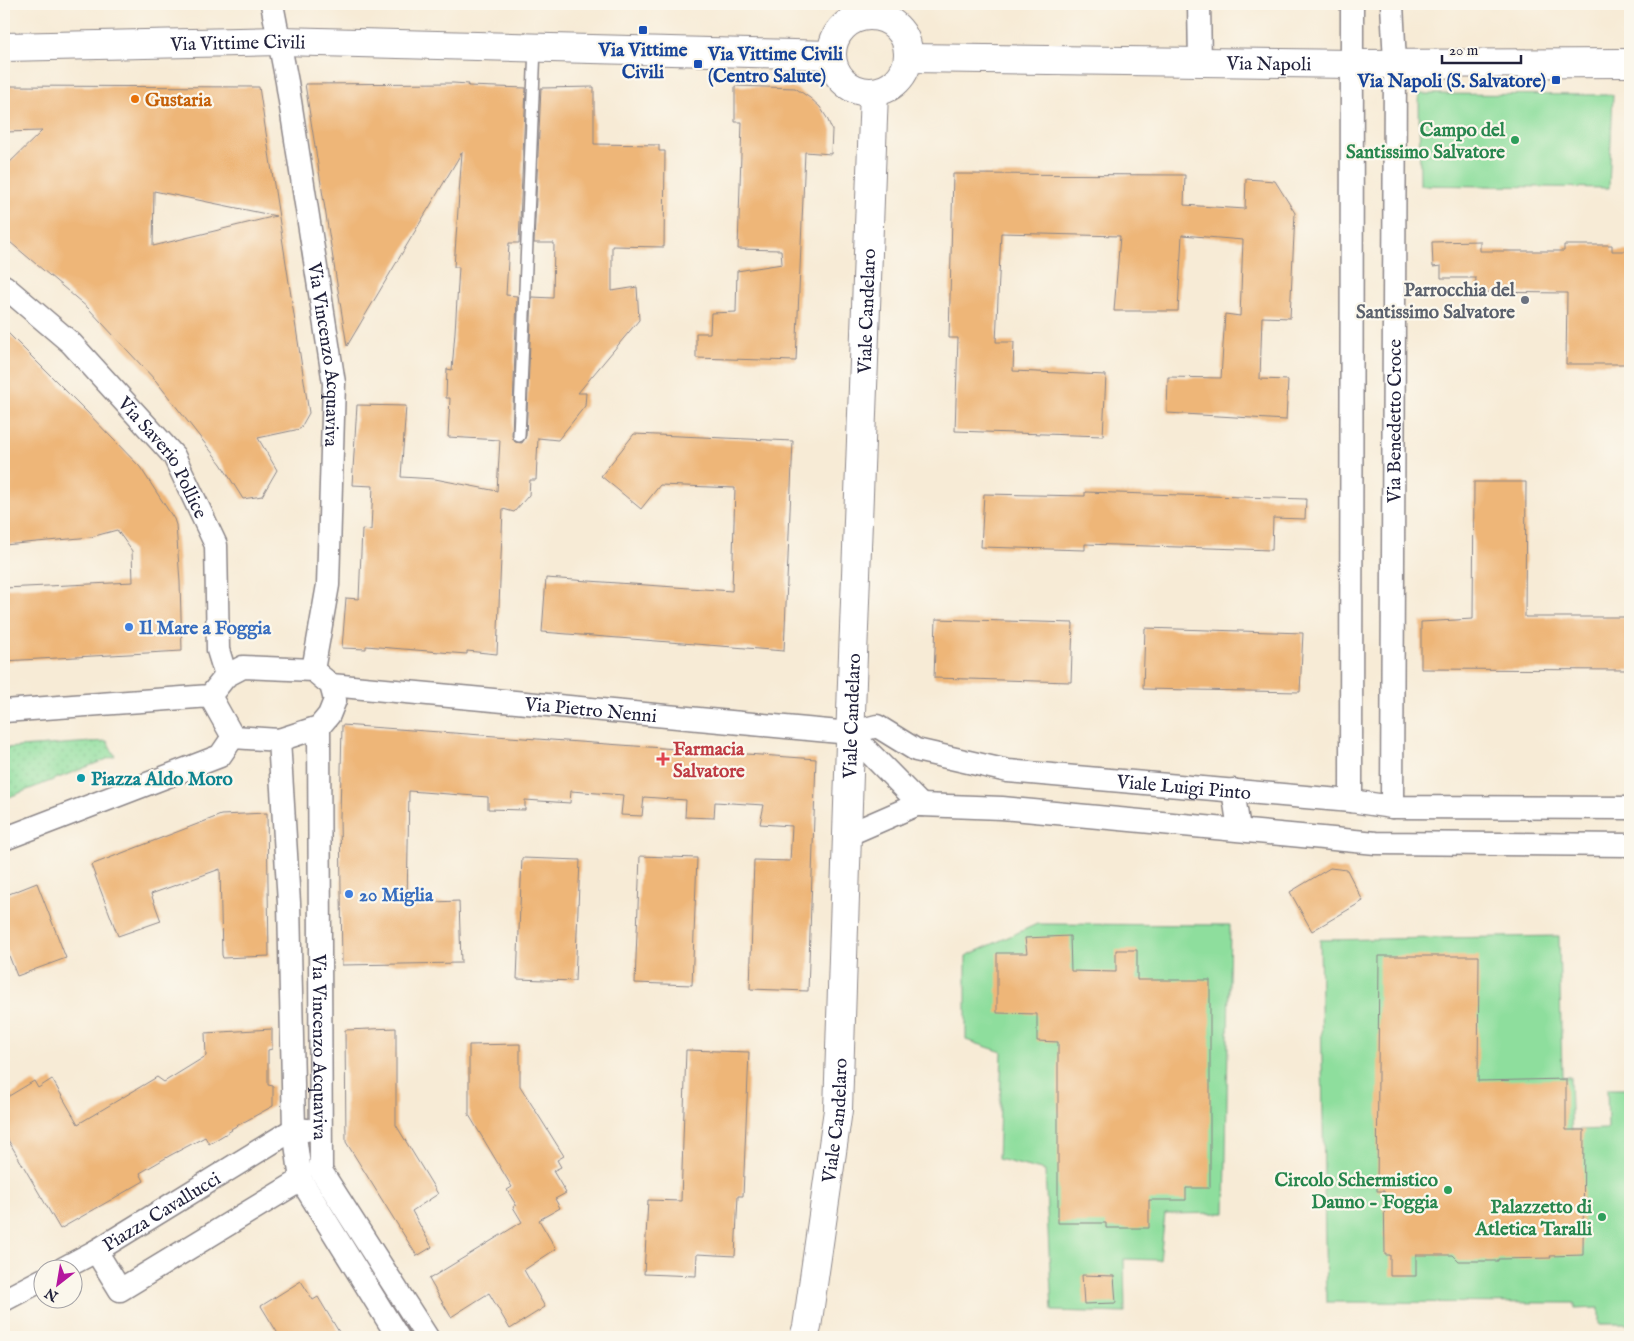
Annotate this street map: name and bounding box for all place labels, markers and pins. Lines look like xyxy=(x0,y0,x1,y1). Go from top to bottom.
marker: Via Vittime Civili xyxy=(637,24,649,36)
place label: Via Vittime Civili xyxy=(598,39,688,85)
place label: Via Vittime Civili (Centro Salute) xyxy=(707,43,843,89)
marker: Via Vittime Civili (Centro Salute) xyxy=(692,58,704,70)
place label: Via Napoli (S. Salvatore) xyxy=(1357,70,1546,94)
marker: Via Napoli (S. Salvatore) xyxy=(1550,74,1562,86)
place label: Gustaria xyxy=(145,89,212,113)
marker: Gustaria xyxy=(129,93,141,105)
place label: Campo del Santissimo Salvatore xyxy=(1346,119,1506,165)
marker: Campo del Santissimo Salvatore xyxy=(1509,134,1521,146)
place label: Parrocchia del Santissimo Salvatore xyxy=(1356,279,1516,325)
marker: Parrocchia del Santissimo Salvatore xyxy=(1519,294,1531,306)
place label: Il Mare a Foggia xyxy=(139,617,272,641)
marker: Il Mare a Foggia xyxy=(123,621,135,633)
place label: Farmacia Salvatore xyxy=(673,738,745,784)
marker: Farmacia Salvatore xyxy=(657,753,669,765)
place label: Piazza Aldo Moro xyxy=(91,768,233,792)
marker: Piazza Aldo Moro xyxy=(75,772,87,784)
place label: 20 Miglia xyxy=(359,884,434,908)
marker: 20 Miglia xyxy=(343,888,355,900)
place label: Circolo Schermistico Dauno - Foggia xyxy=(1275,1169,1439,1215)
marker: Circolo Schermistico Dauno - Foggia xyxy=(1442,1184,1454,1196)
place label: Palazzetto di Atletica Taralli xyxy=(1474,1196,1592,1242)
marker: Palazzetto di Atletica Taralli xyxy=(1596,1211,1608,1223)

